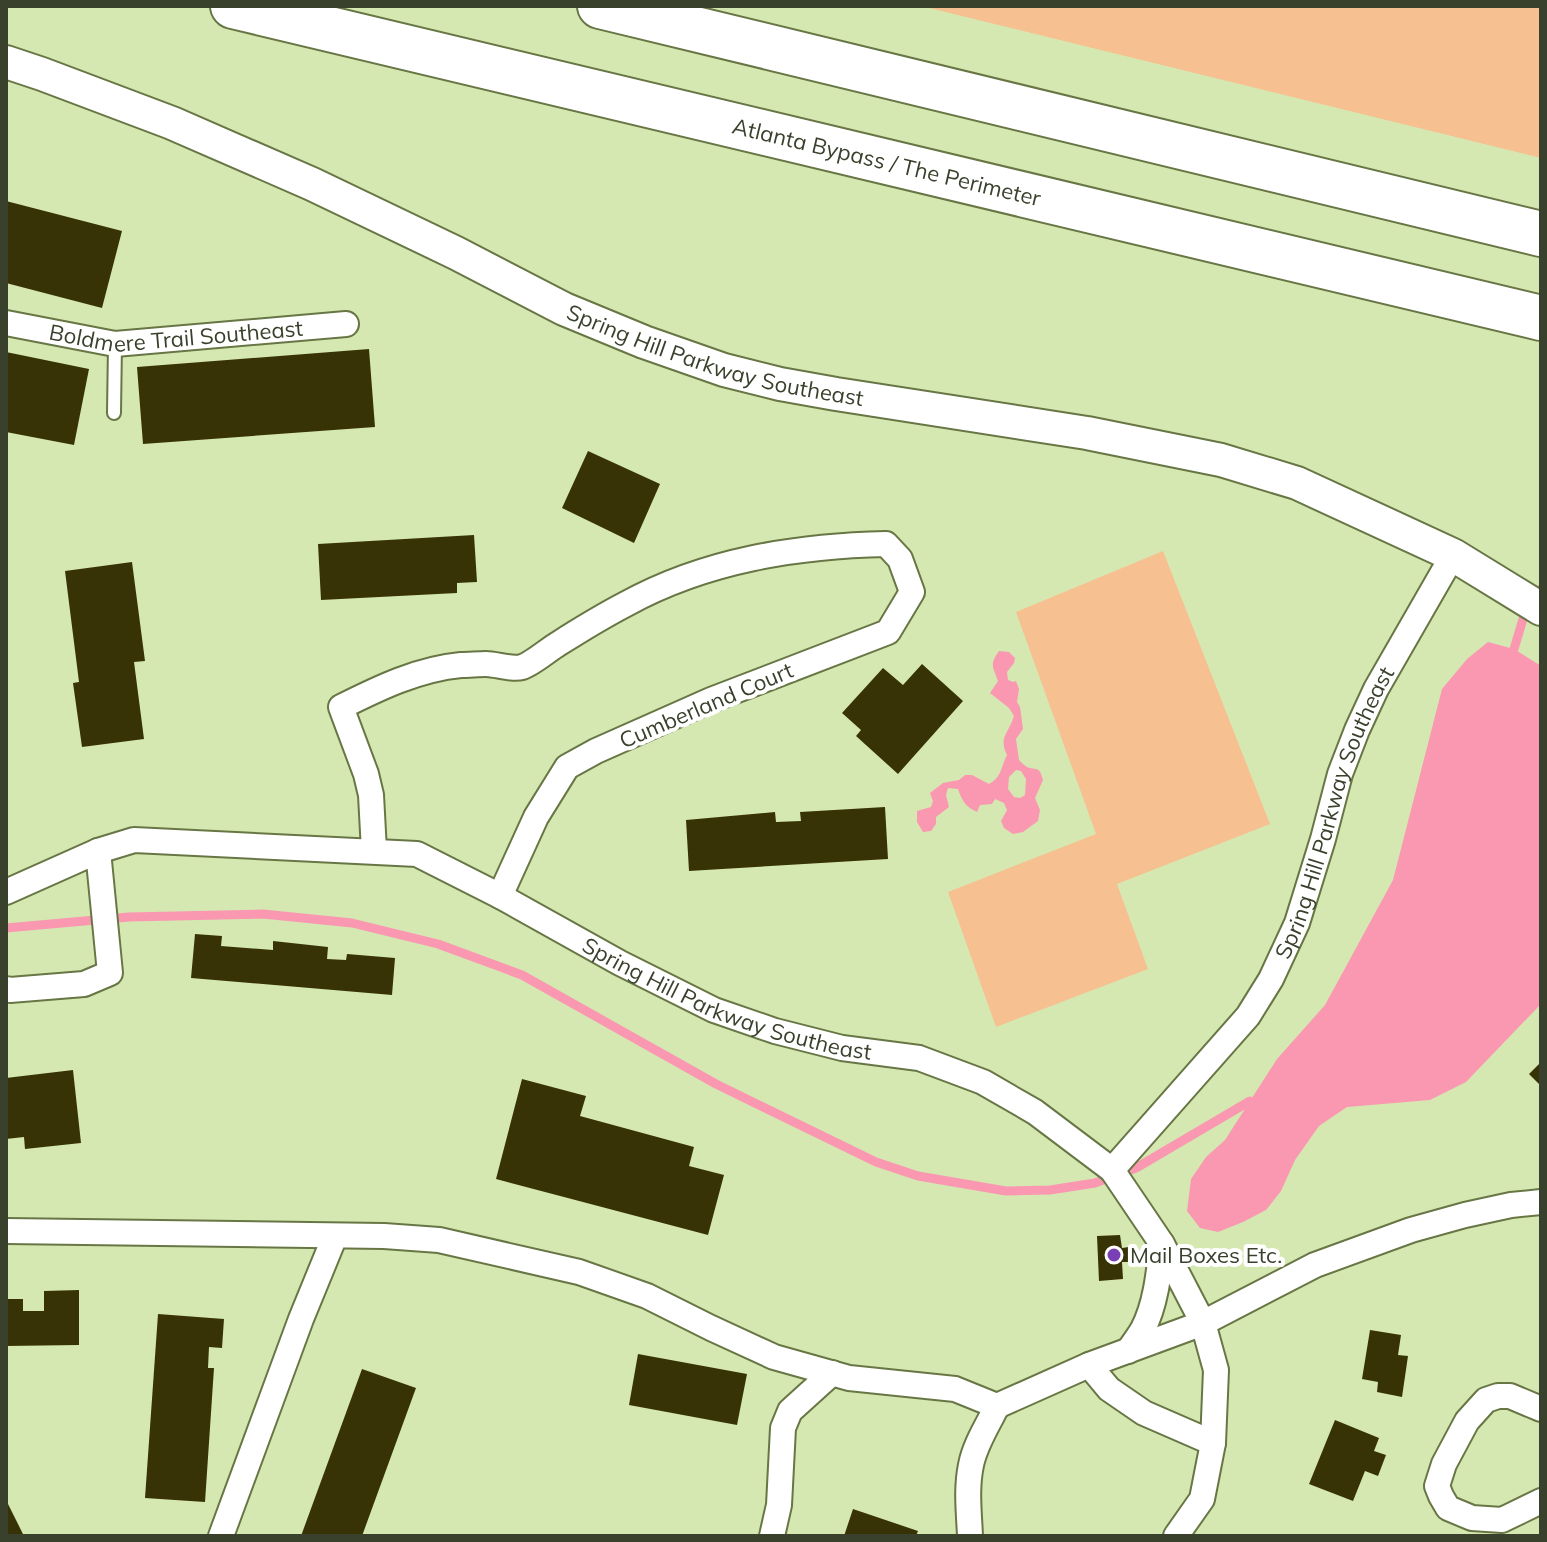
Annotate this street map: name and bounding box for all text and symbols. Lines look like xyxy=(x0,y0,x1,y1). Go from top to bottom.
street label: Atlanta Bypass / The Perimeter xyxy=(730,112,1044,212)
street label: Spring Hill Parkway Southeast xyxy=(563,298,866,412)
street label: Boldmere Trail Southeast xyxy=(47,314,304,358)
street label: Cumberland Court xyxy=(615,656,797,754)
street label: Spring Hill Parkway Southeast xyxy=(1268,661,1400,963)
street label: Spring Hill Parkway Southeast xyxy=(578,931,874,1066)
place label: Mail Boxes Etc. xyxy=(1130,1241,1282,1269)
marker: Mail Boxes Etc. xyxy=(1105,1246,1123,1264)

